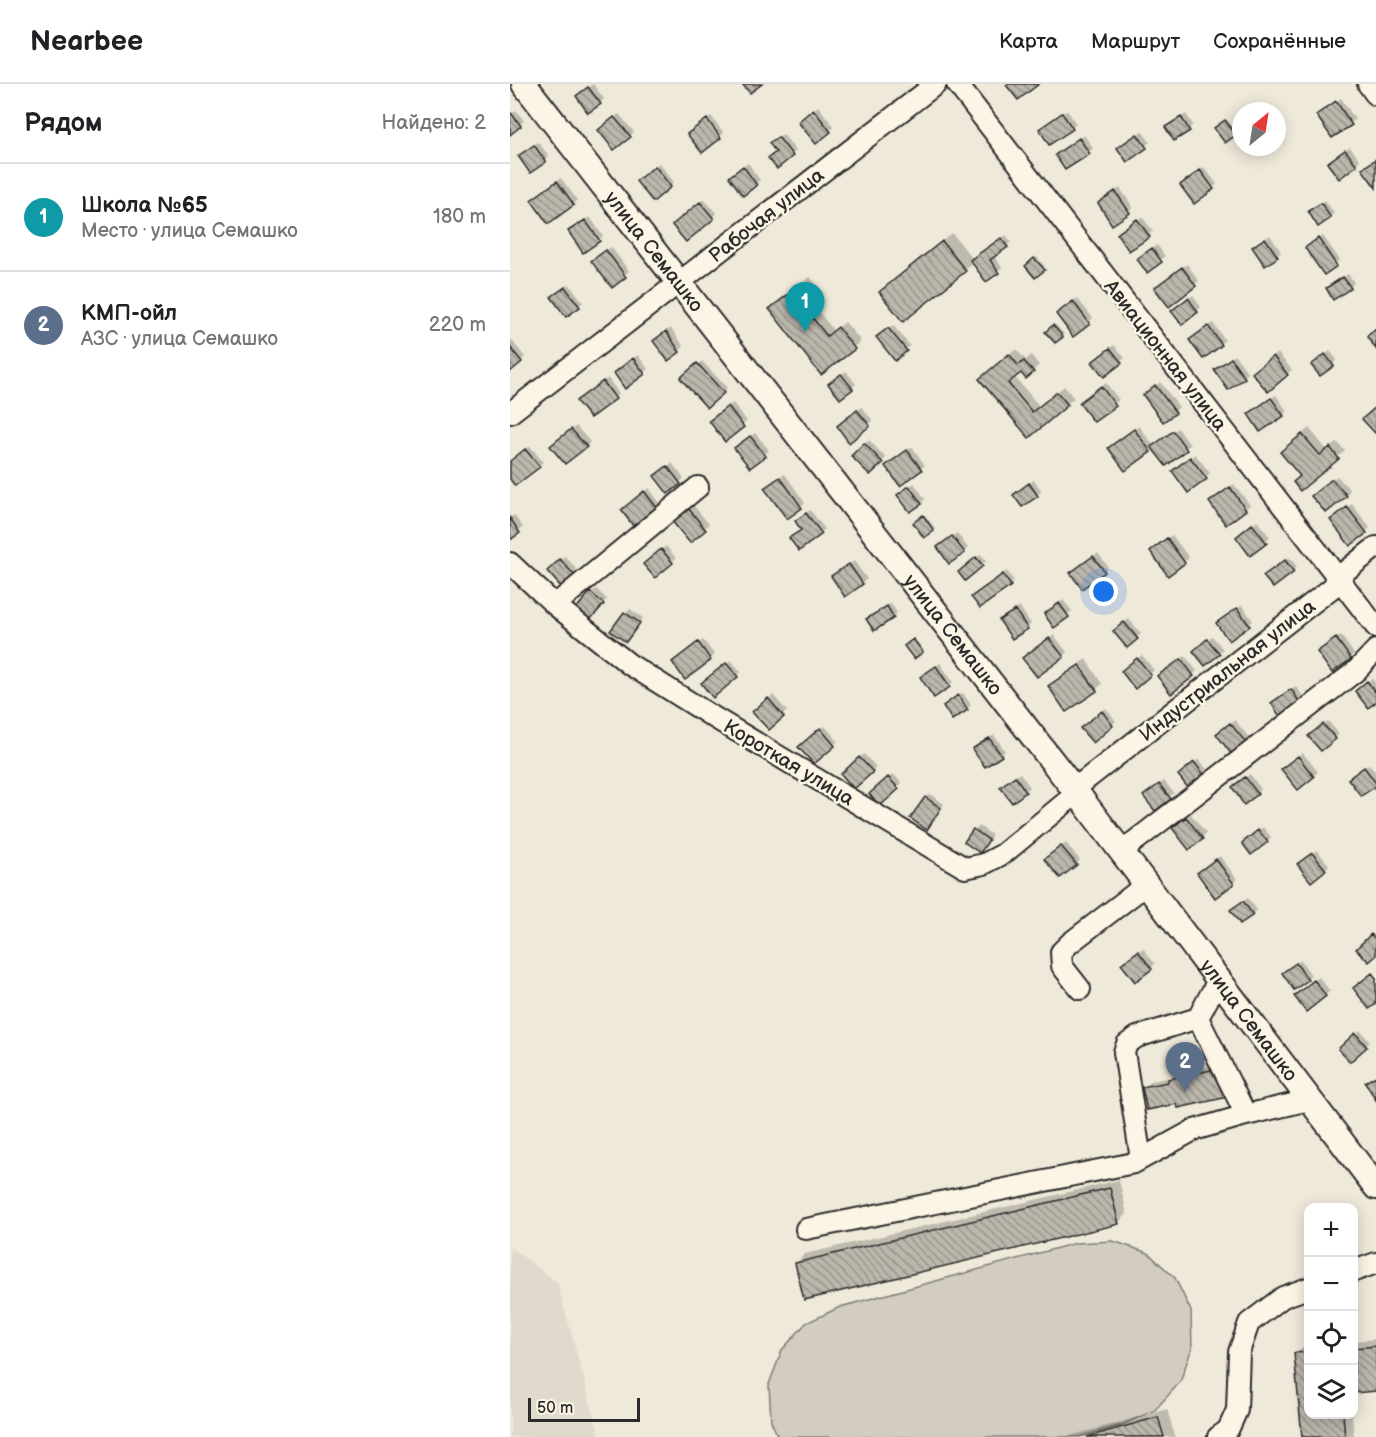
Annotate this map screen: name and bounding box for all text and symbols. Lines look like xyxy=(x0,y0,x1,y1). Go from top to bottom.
text: Nearbee xyxy=(30,25,143,58)
text: Карта xyxy=(999,29,1058,54)
text: Маршрут xyxy=(1091,29,1180,54)
text: Сохранённые xyxy=(1213,29,1346,54)
north arrow xyxy=(1232,102,1286,156)
text: Рядом xyxy=(24,108,102,139)
text: Найдено: 2 xyxy=(382,111,486,135)
street label: Рабочая улица xyxy=(704,163,829,268)
street label: улица Семашко xyxy=(599,187,708,317)
text: Школа №65 xyxy=(81,192,208,219)
text: 1 xyxy=(39,205,48,229)
text: 180 m xyxy=(433,205,486,229)
text: Место · улица Семашко xyxy=(81,219,298,243)
street label: Авиационная улица xyxy=(1098,274,1232,436)
pin: 1 xyxy=(786,282,824,332)
text: КМП-ойл xyxy=(81,300,177,327)
text: 2 xyxy=(38,313,49,337)
text: 220 m xyxy=(429,313,486,337)
text: АЗС · улица Семашко xyxy=(81,327,278,351)
street label: улица Семашко xyxy=(898,570,1007,700)
your location xyxy=(1089,577,1118,606)
street label: Индустриальная улица xyxy=(1135,594,1321,747)
street label: Короткая улица xyxy=(719,714,858,811)
street label: улица Семашко xyxy=(1194,955,1302,1086)
pin: 2 xyxy=(1166,1042,1204,1092)
map controls xyxy=(1304,1203,1358,1419)
button: + xyxy=(1304,1203,1358,1257)
button: − xyxy=(1304,1257,1358,1311)
button: locate xyxy=(1304,1311,1358,1365)
button: layers xyxy=(1304,1365,1358,1419)
scale bar xyxy=(528,1395,640,1422)
text: 50 m xyxy=(537,1399,573,1418)

